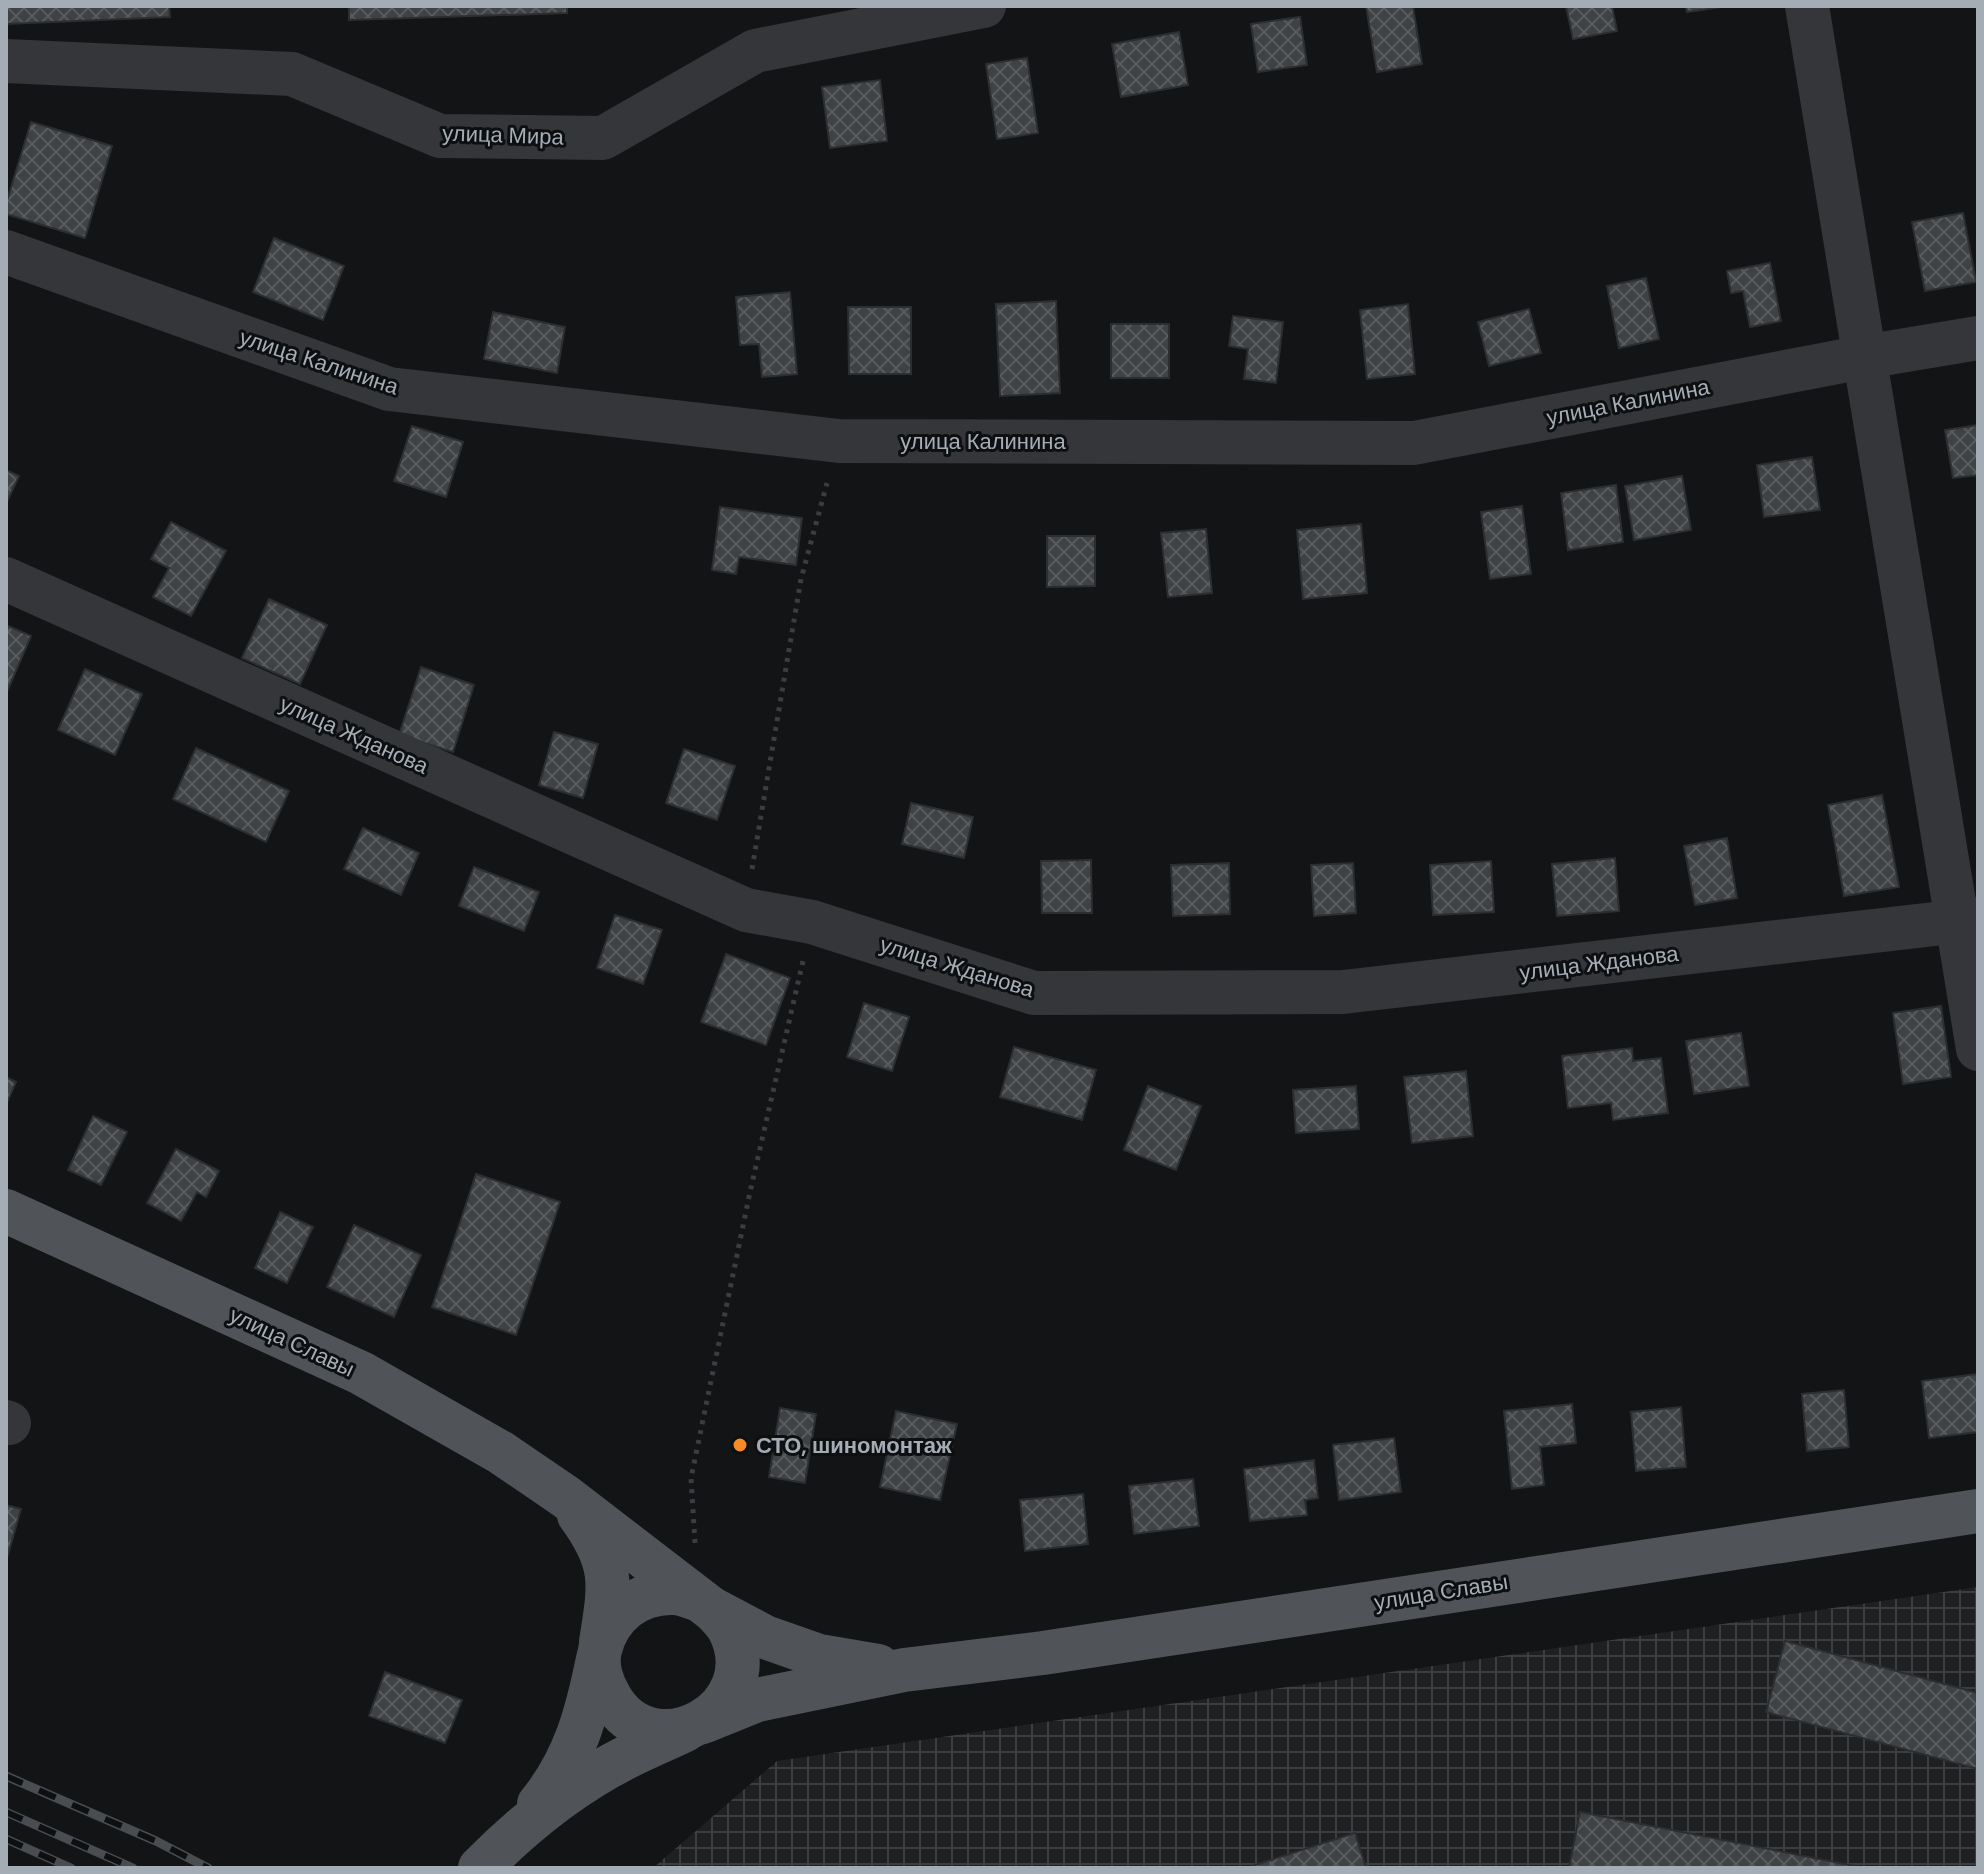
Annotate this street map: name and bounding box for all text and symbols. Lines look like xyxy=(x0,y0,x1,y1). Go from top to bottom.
street label: улица Мира xyxy=(442,118,565,152)
street label: улица Калинина xyxy=(236,323,403,402)
street label: улица Калинина xyxy=(1544,372,1713,432)
street label: улица Калинина xyxy=(900,427,1066,456)
street label: улица Жданова xyxy=(275,689,434,781)
street label: улица Жданова xyxy=(876,930,1038,1004)
street label: улица Жданова xyxy=(1518,939,1681,987)
street label: улица Славы xyxy=(225,1300,359,1384)
place label: СТО, шиномонтаж xyxy=(756,1431,952,1460)
marker: СТО, шиномонтаж xyxy=(731,1436,749,1454)
street label: улица Славы xyxy=(1372,1567,1510,1617)

